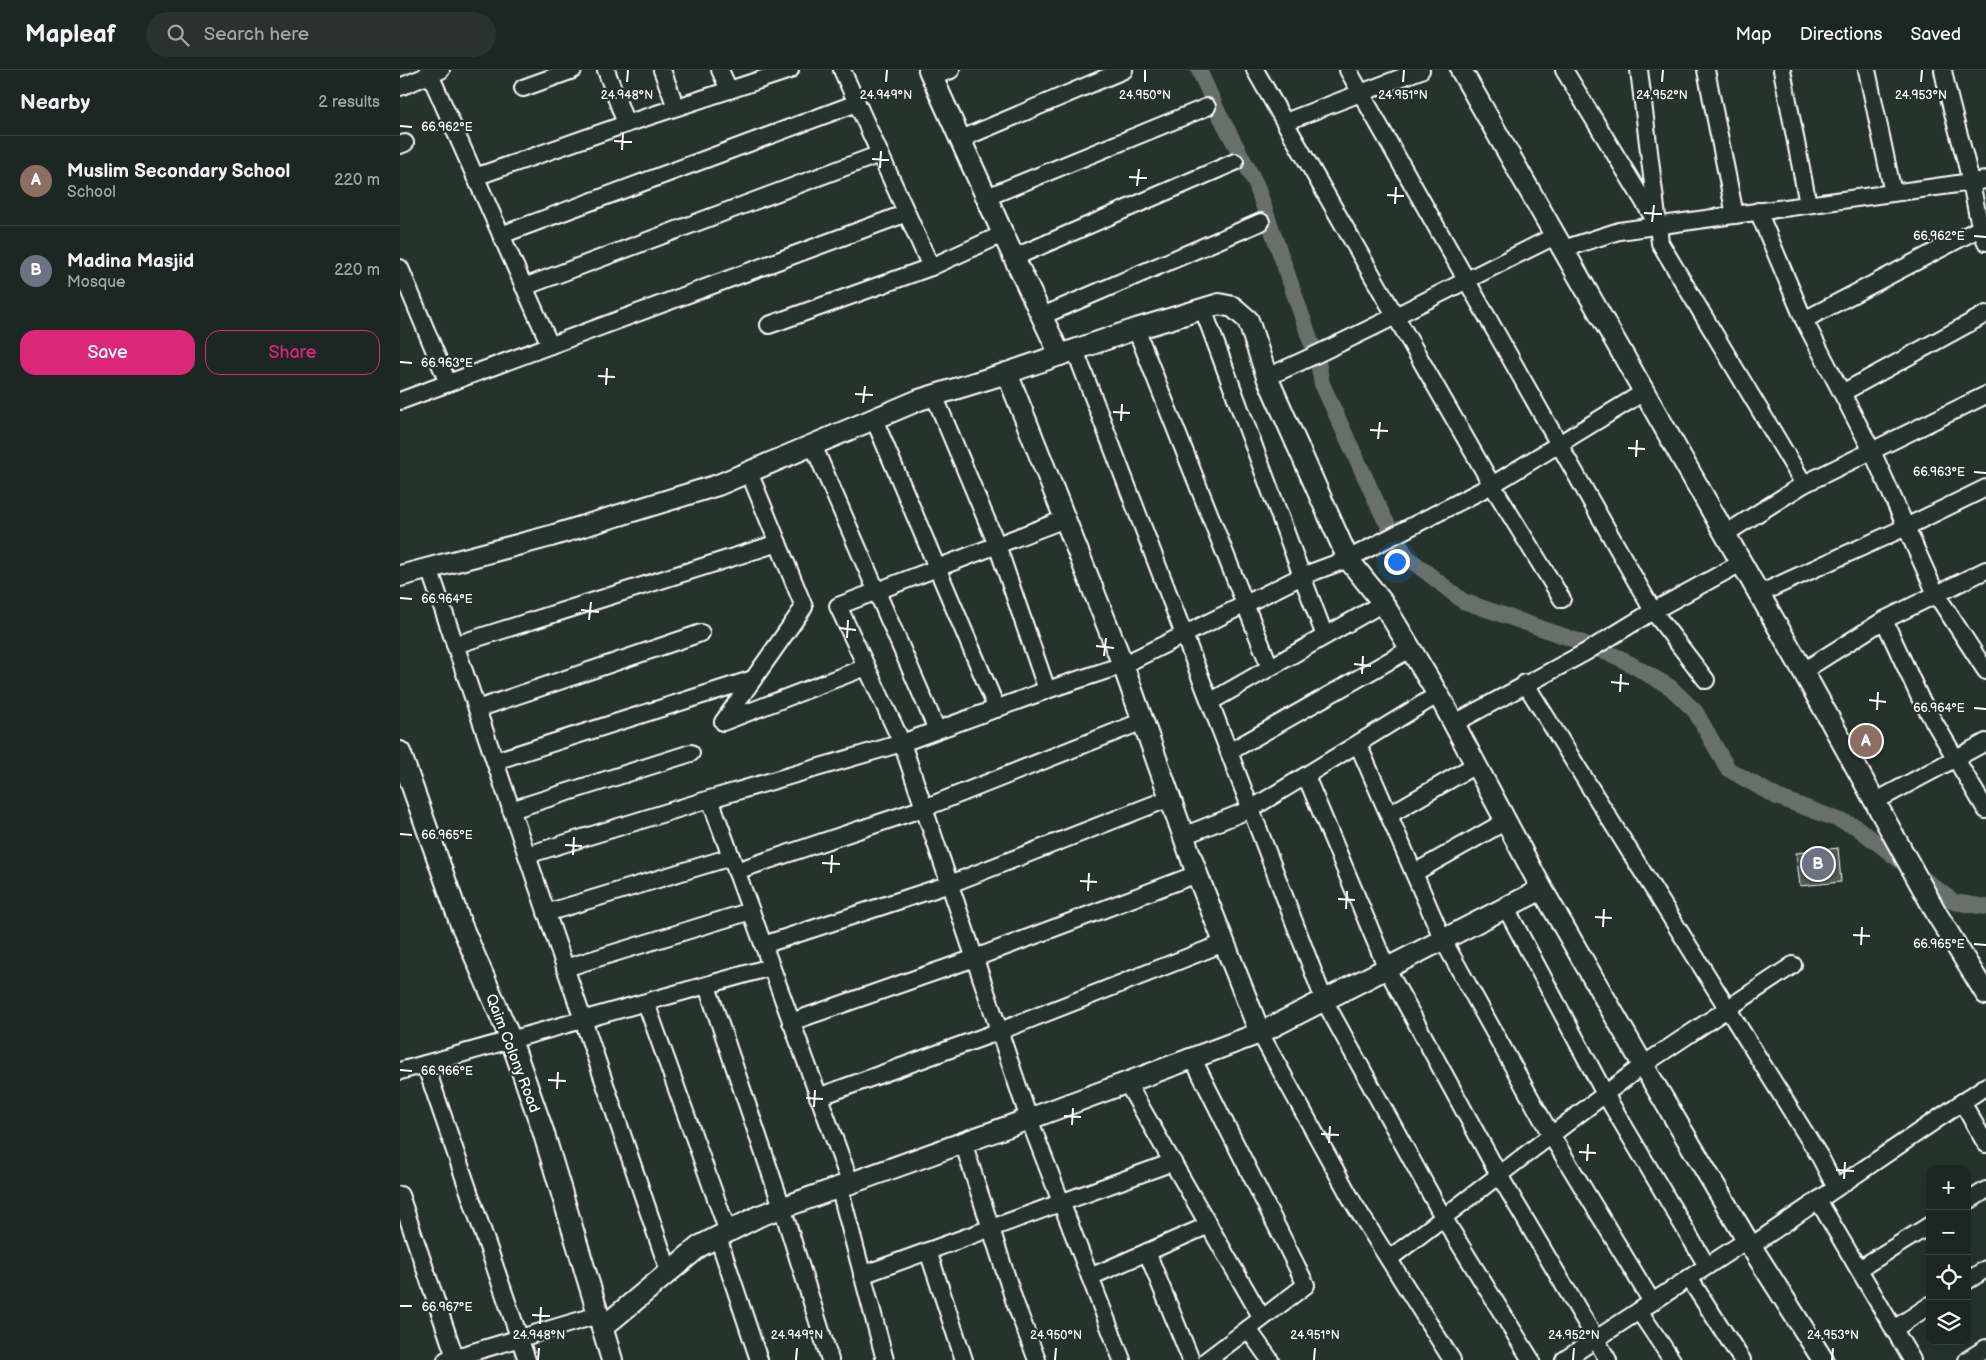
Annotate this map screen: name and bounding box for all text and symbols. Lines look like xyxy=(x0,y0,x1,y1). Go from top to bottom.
search box xyxy=(146,12,496,57)
text: Mapleaf xyxy=(25,20,116,49)
icon: search xyxy=(164,21,192,49)
text: Search here xyxy=(204,23,309,46)
text: Map xyxy=(1736,24,1772,45)
text: Directions xyxy=(1800,24,1882,45)
text: Saved xyxy=(1910,24,1961,45)
text: 24.948°N xyxy=(601,88,653,103)
text: 24.949°N xyxy=(860,88,912,103)
text: 24.950°N xyxy=(1119,88,1171,103)
text: 24.951°N xyxy=(1378,88,1428,103)
text: 24.952°N xyxy=(1636,88,1688,103)
text: 24.953°N xyxy=(1895,88,1947,103)
text: Nearby xyxy=(20,90,90,115)
text: 2 results xyxy=(318,93,380,112)
text: 66.962°E xyxy=(421,120,473,135)
text: Muslim Secondary School xyxy=(67,160,290,183)
text: A xyxy=(31,171,41,190)
text: 220 m xyxy=(334,171,380,190)
text: School xyxy=(67,183,116,202)
text: 66.962°E xyxy=(1913,229,1965,244)
text: Madina Masjid xyxy=(67,250,194,273)
text: B xyxy=(30,261,42,280)
text: 220 m xyxy=(334,261,380,280)
text: Mosque xyxy=(67,273,126,292)
button: Save xyxy=(20,330,195,375)
button: Share xyxy=(205,330,380,375)
text: 66.963°E xyxy=(421,356,473,371)
text: 66.963°E xyxy=(1913,465,1965,480)
your location xyxy=(1384,549,1410,575)
text: 66.964°E xyxy=(421,592,473,607)
text: 66.964°E xyxy=(1913,701,1965,716)
pin: A xyxy=(1850,722,1882,760)
text: 66.965°E xyxy=(421,828,473,843)
pin: B xyxy=(1802,845,1834,883)
text: 66.965°E xyxy=(1913,937,1965,952)
street label: Qaim Colony Road xyxy=(481,991,544,1115)
text: 66.966°E xyxy=(421,1064,473,1079)
map controls xyxy=(1926,1165,1971,1345)
button: + xyxy=(1926,1165,1971,1210)
button: − xyxy=(1926,1210,1971,1255)
button: locate xyxy=(1926,1255,1971,1300)
text: 66.967°E xyxy=(422,1300,472,1315)
button: layers xyxy=(1926,1300,1971,1345)
text: 24.948°N xyxy=(513,1328,565,1343)
text: 24.949°N xyxy=(771,1328,823,1343)
text: 24.950°N xyxy=(1030,1328,1082,1343)
text: 24.951°N xyxy=(1290,1328,1340,1343)
text: 24.952°N xyxy=(1548,1328,1600,1343)
text: 24.953°N xyxy=(1807,1328,1859,1343)

